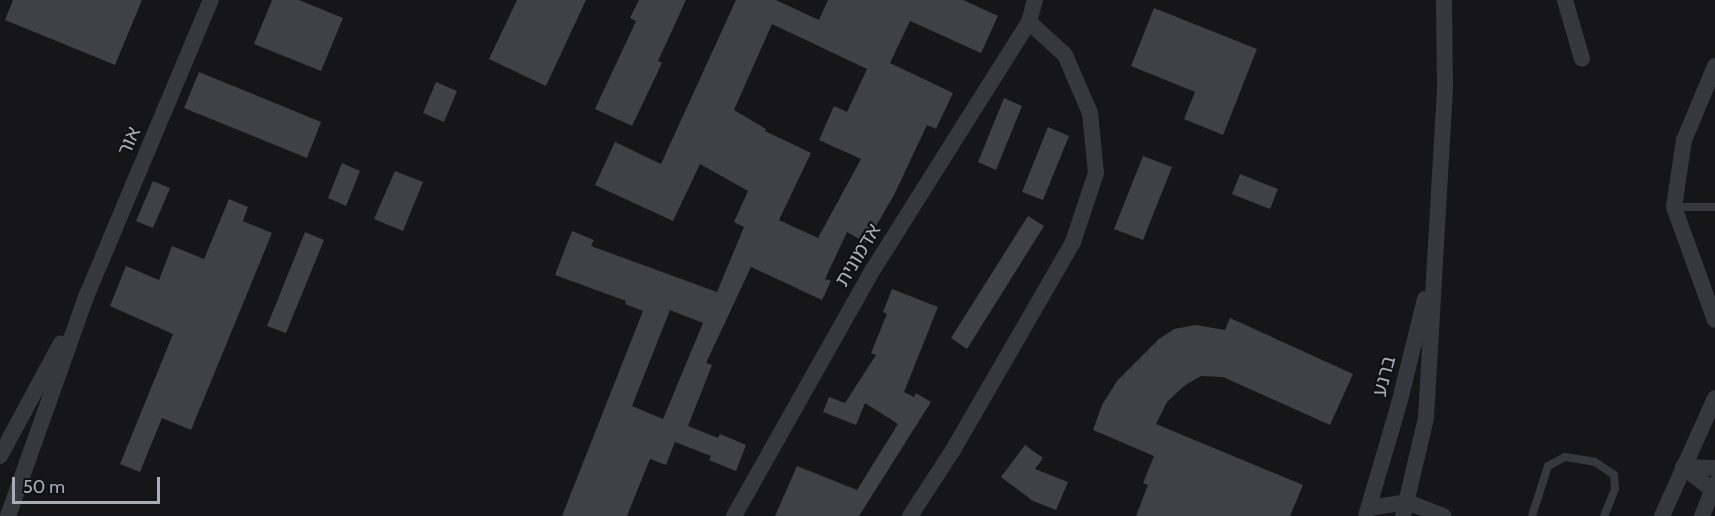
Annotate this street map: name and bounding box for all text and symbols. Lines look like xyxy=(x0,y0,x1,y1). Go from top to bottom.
street label: אור xyxy=(112,123,146,159)
street label: אדמונית xyxy=(830,219,886,291)
street label: ברנע xyxy=(1367,353,1401,399)
scale bar xyxy=(15,465,164,503)
text: 50 m xyxy=(23,476,65,498)

